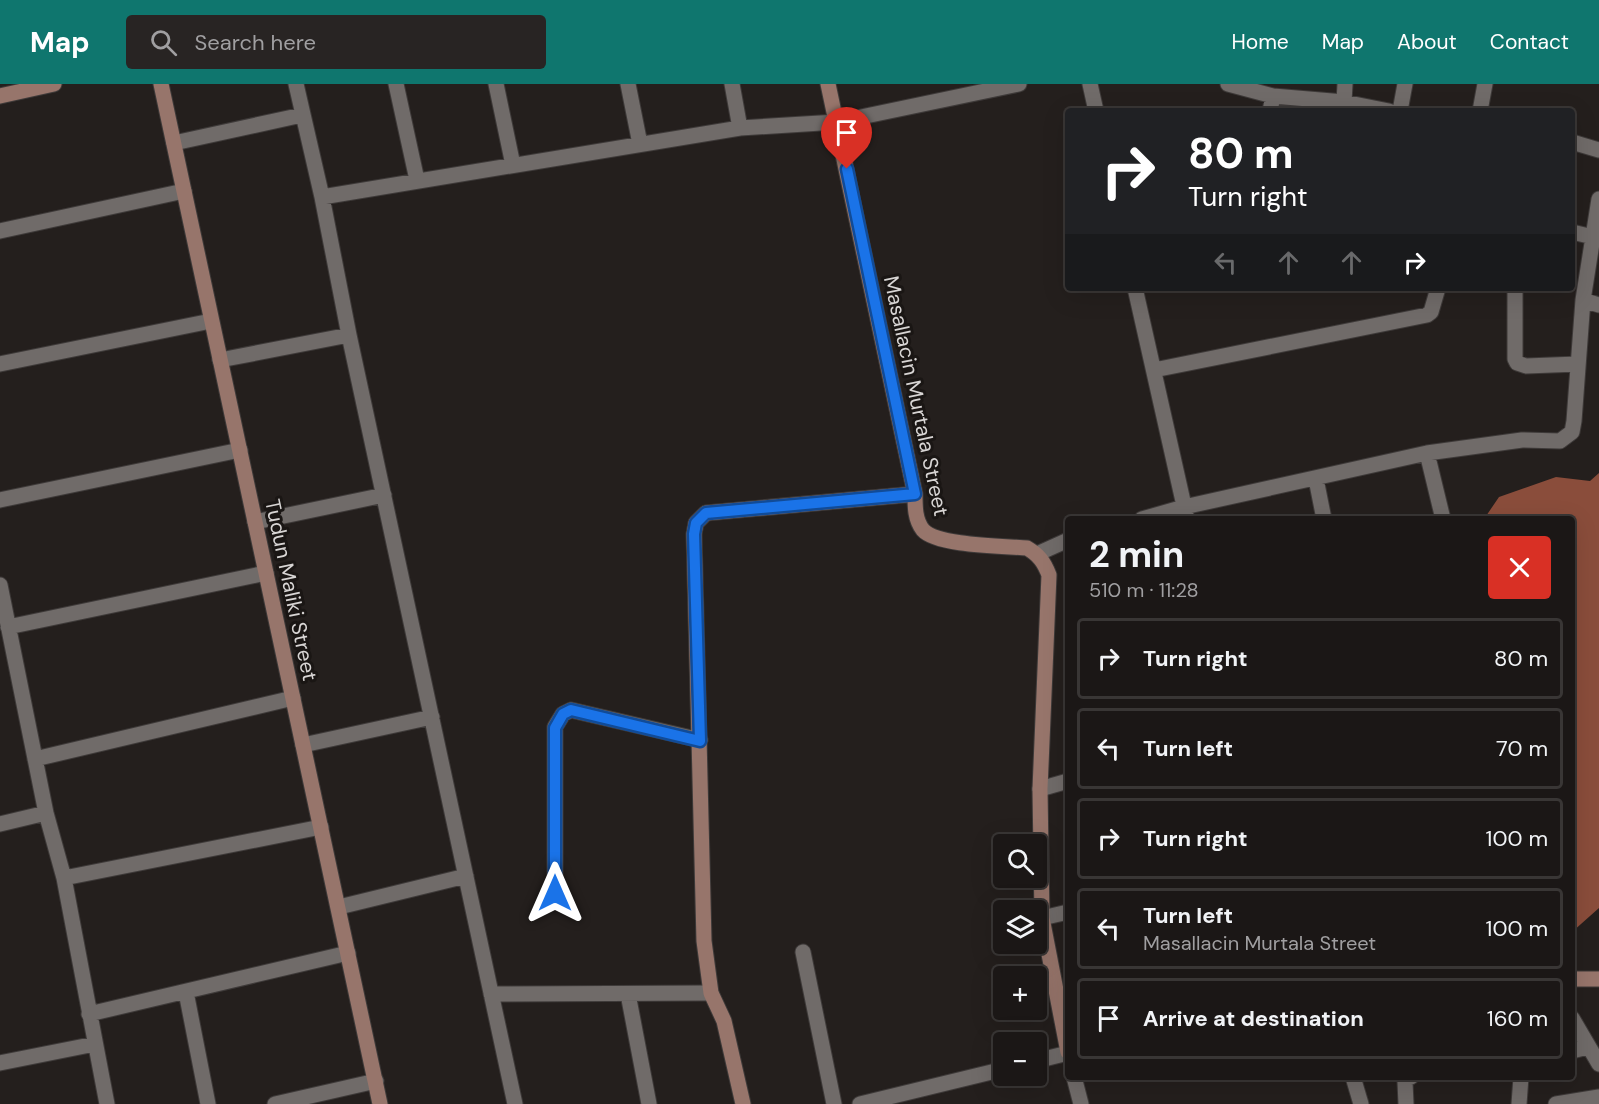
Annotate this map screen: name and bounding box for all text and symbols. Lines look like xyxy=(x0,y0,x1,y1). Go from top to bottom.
search box xyxy=(126,15,546,69)
text: Map xyxy=(30,24,90,61)
icon: search xyxy=(147,26,180,59)
text: Search here xyxy=(195,28,316,57)
text: Home xyxy=(1231,28,1289,56)
text: Map xyxy=(1322,28,1364,56)
text: About xyxy=(1397,28,1457,56)
text: Contact xyxy=(1490,28,1569,56)
pin xyxy=(821,107,872,169)
icon: arrive xyxy=(830,116,863,149)
text: 80 m xyxy=(1188,126,1294,181)
icon: right xyxy=(1089,132,1167,210)
text: Turn right xyxy=(1188,179,1308,214)
icon: left xyxy=(1209,246,1242,279)
icon: ahead xyxy=(1272,246,1305,279)
icon: ahead xyxy=(1335,246,1368,279)
icon: right xyxy=(1398,246,1431,279)
street label: Masallacin Murtala Street xyxy=(877,273,955,519)
street label: Tudun Maliki Street xyxy=(258,497,324,683)
text: 2 min xyxy=(1089,531,1184,578)
button: close xyxy=(1488,536,1551,599)
text: 510 m · 11:28 xyxy=(1089,577,1199,603)
icon: right xyxy=(1092,642,1125,675)
text: Turn right xyxy=(1143,644,1248,673)
text: 80 m xyxy=(1494,644,1548,673)
icon: left xyxy=(1092,732,1125,765)
text: Turn left xyxy=(1143,734,1233,763)
text: 70 m xyxy=(1496,734,1548,763)
icon: right xyxy=(1092,822,1125,855)
text: Turn right xyxy=(1143,824,1248,853)
text: 100 m xyxy=(1486,824,1548,853)
map controls xyxy=(993,834,1047,1086)
button: search xyxy=(993,834,1047,888)
position arrow xyxy=(523,861,587,925)
button: layers xyxy=(993,900,1047,954)
text: Turn left xyxy=(1143,901,1233,930)
icon: left xyxy=(1092,912,1125,945)
text: 100 m xyxy=(1486,914,1548,943)
text: Masallacin Murtala Street xyxy=(1143,930,1376,956)
button: + xyxy=(993,966,1047,1020)
icon: arrive xyxy=(1092,1002,1125,1035)
text: Arrive at destination xyxy=(1143,1004,1364,1033)
text: 160 m xyxy=(1487,1004,1548,1033)
button: − xyxy=(993,1032,1047,1086)

